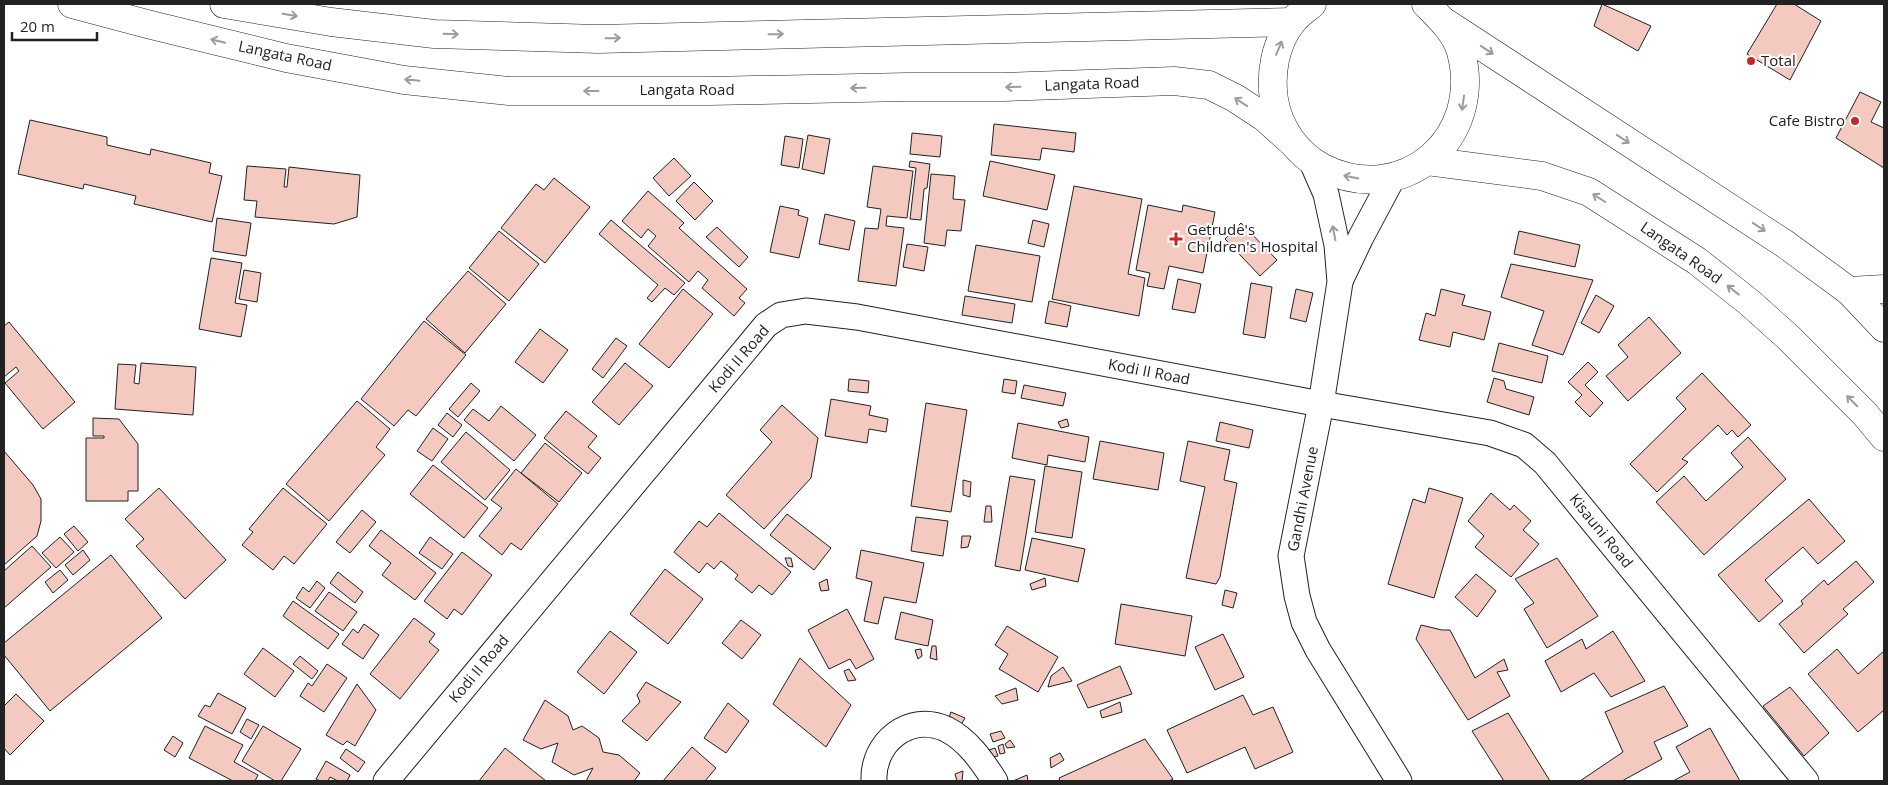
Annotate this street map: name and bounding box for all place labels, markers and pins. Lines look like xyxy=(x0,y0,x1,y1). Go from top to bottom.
place label: Total xyxy=(1761,50,1796,70)
marker: Total xyxy=(1745,55,1757,67)
place label: Cafe Bistro xyxy=(1769,110,1845,130)
marker: Cafe Bistro xyxy=(1849,115,1861,127)
place label: Getrude's Children's Hospital xyxy=(1187,219,1318,256)
marker: Getrude's Children's Hospital xyxy=(1169,232,1183,246)

